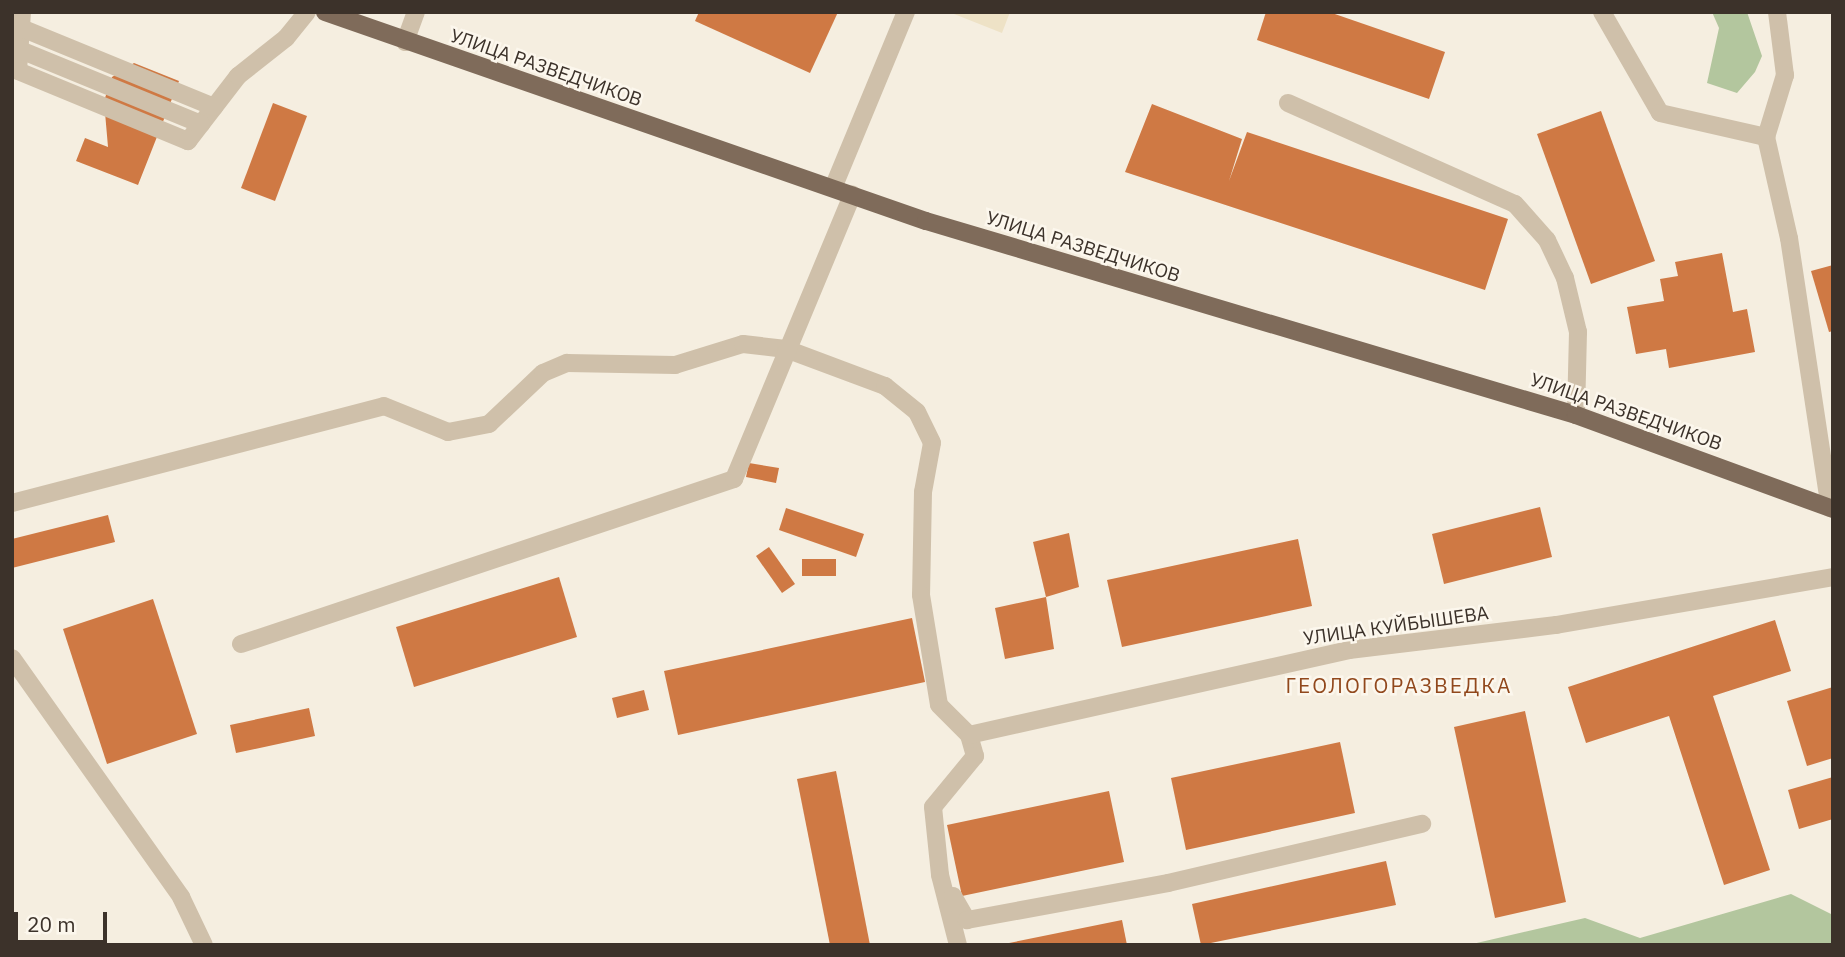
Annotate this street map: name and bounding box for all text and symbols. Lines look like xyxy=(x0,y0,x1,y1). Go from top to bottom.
street label: УЛИЦА РАЗВЕДЧИКОВ xyxy=(447,24,645,112)
street label: УЛИЦА РАЗВЕДЧИКОВ xyxy=(983,207,1183,287)
street label: УЛИЦА РАЗВЕДЧИКОВ xyxy=(1527,368,1725,456)
street label: УЛИЦА КУЙБЫШЕВА xyxy=(1302,602,1490,650)
district label: ГЕОЛОГОРАЗВЕДКА xyxy=(1287,672,1511,698)
scale bar xyxy=(18,898,110,942)
text: 20 m xyxy=(27,910,76,938)

